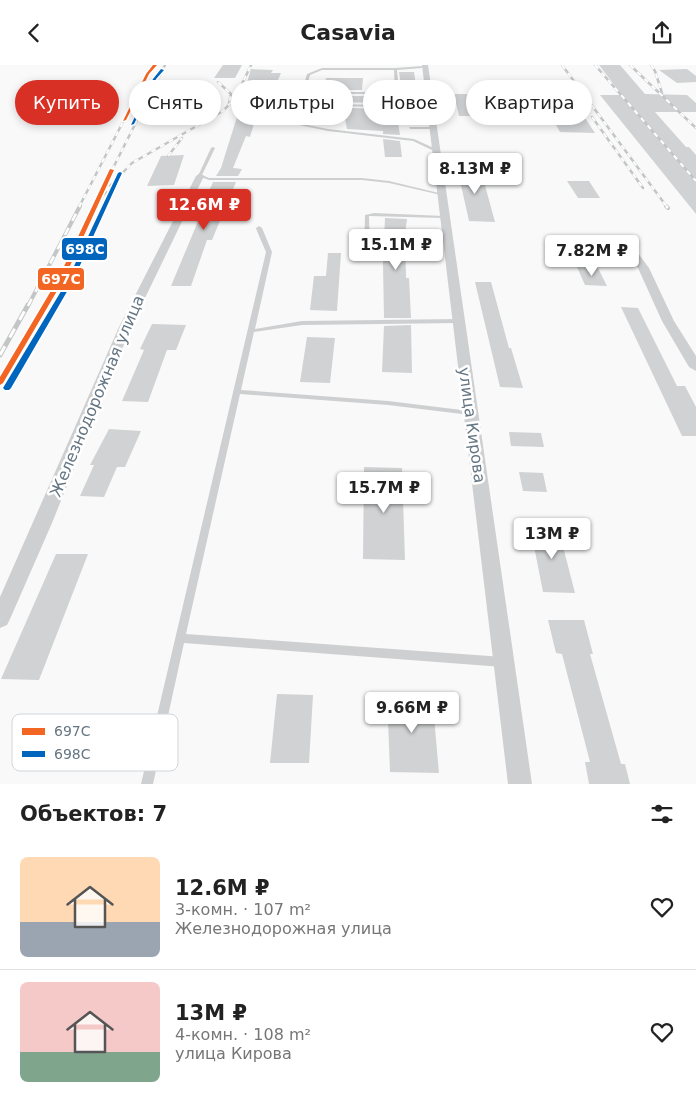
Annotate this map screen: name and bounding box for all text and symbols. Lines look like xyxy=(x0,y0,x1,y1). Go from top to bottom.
icon: back xyxy=(20,19,48,47)
icon: share xyxy=(648,19,676,47)
text: Casavia xyxy=(300,20,396,45)
chip: Купить xyxy=(15,80,119,125)
chip: Снять xyxy=(129,80,221,125)
chip: Фильтры xyxy=(231,80,353,125)
chip: Новое xyxy=(363,80,456,125)
chip: Квартира xyxy=(466,80,592,125)
pin: 8.13M ₽ xyxy=(429,153,521,195)
text: 8.13M ₽ xyxy=(439,159,511,178)
pin: 12.6M ₽ xyxy=(158,189,250,231)
text: 12.6M ₽ xyxy=(168,195,240,214)
pin: 15.1M ₽ xyxy=(350,229,442,271)
text: 15.1M ₽ xyxy=(360,235,432,254)
pin: 7.82M ₽ xyxy=(546,235,638,277)
line badge: 698С xyxy=(61,237,108,261)
text: 698С xyxy=(65,241,105,257)
text: 7.82M ₽ xyxy=(556,241,628,260)
line badge: 697С xyxy=(37,267,85,291)
text: 697С xyxy=(41,271,81,287)
street label: Железнодорожная улица xyxy=(46,292,148,500)
street label: улица Кирова xyxy=(454,366,490,484)
pin: 15.7M ₽ xyxy=(338,471,430,514)
text: 15.7M ₽ xyxy=(348,478,420,497)
pin: 13M ₽ xyxy=(517,517,587,560)
text: 13M ₽ xyxy=(525,524,579,543)
pin: 9.66M ₽ xyxy=(366,691,458,734)
text: 9.66M ₽ xyxy=(376,698,448,717)
legend xyxy=(12,714,178,771)
text: 697С xyxy=(54,723,91,739)
text: 698С xyxy=(54,746,91,762)
icon: filters xyxy=(648,800,676,828)
text: Объектов: 7 xyxy=(20,802,167,826)
text: 12.6M ₽ xyxy=(175,876,270,900)
icon: home xyxy=(60,877,120,937)
icon: heart xyxy=(648,893,676,921)
text: 3-комн. · 107 m² xyxy=(175,900,311,919)
text: Железнодорожная улица xyxy=(175,919,392,938)
text: 13M ₽ xyxy=(175,1001,247,1025)
icon: home xyxy=(60,1002,120,1062)
icon: heart xyxy=(648,1018,676,1046)
text: 4-комн. · 108 m² xyxy=(175,1025,311,1044)
text: улица Кирова xyxy=(175,1044,292,1063)

